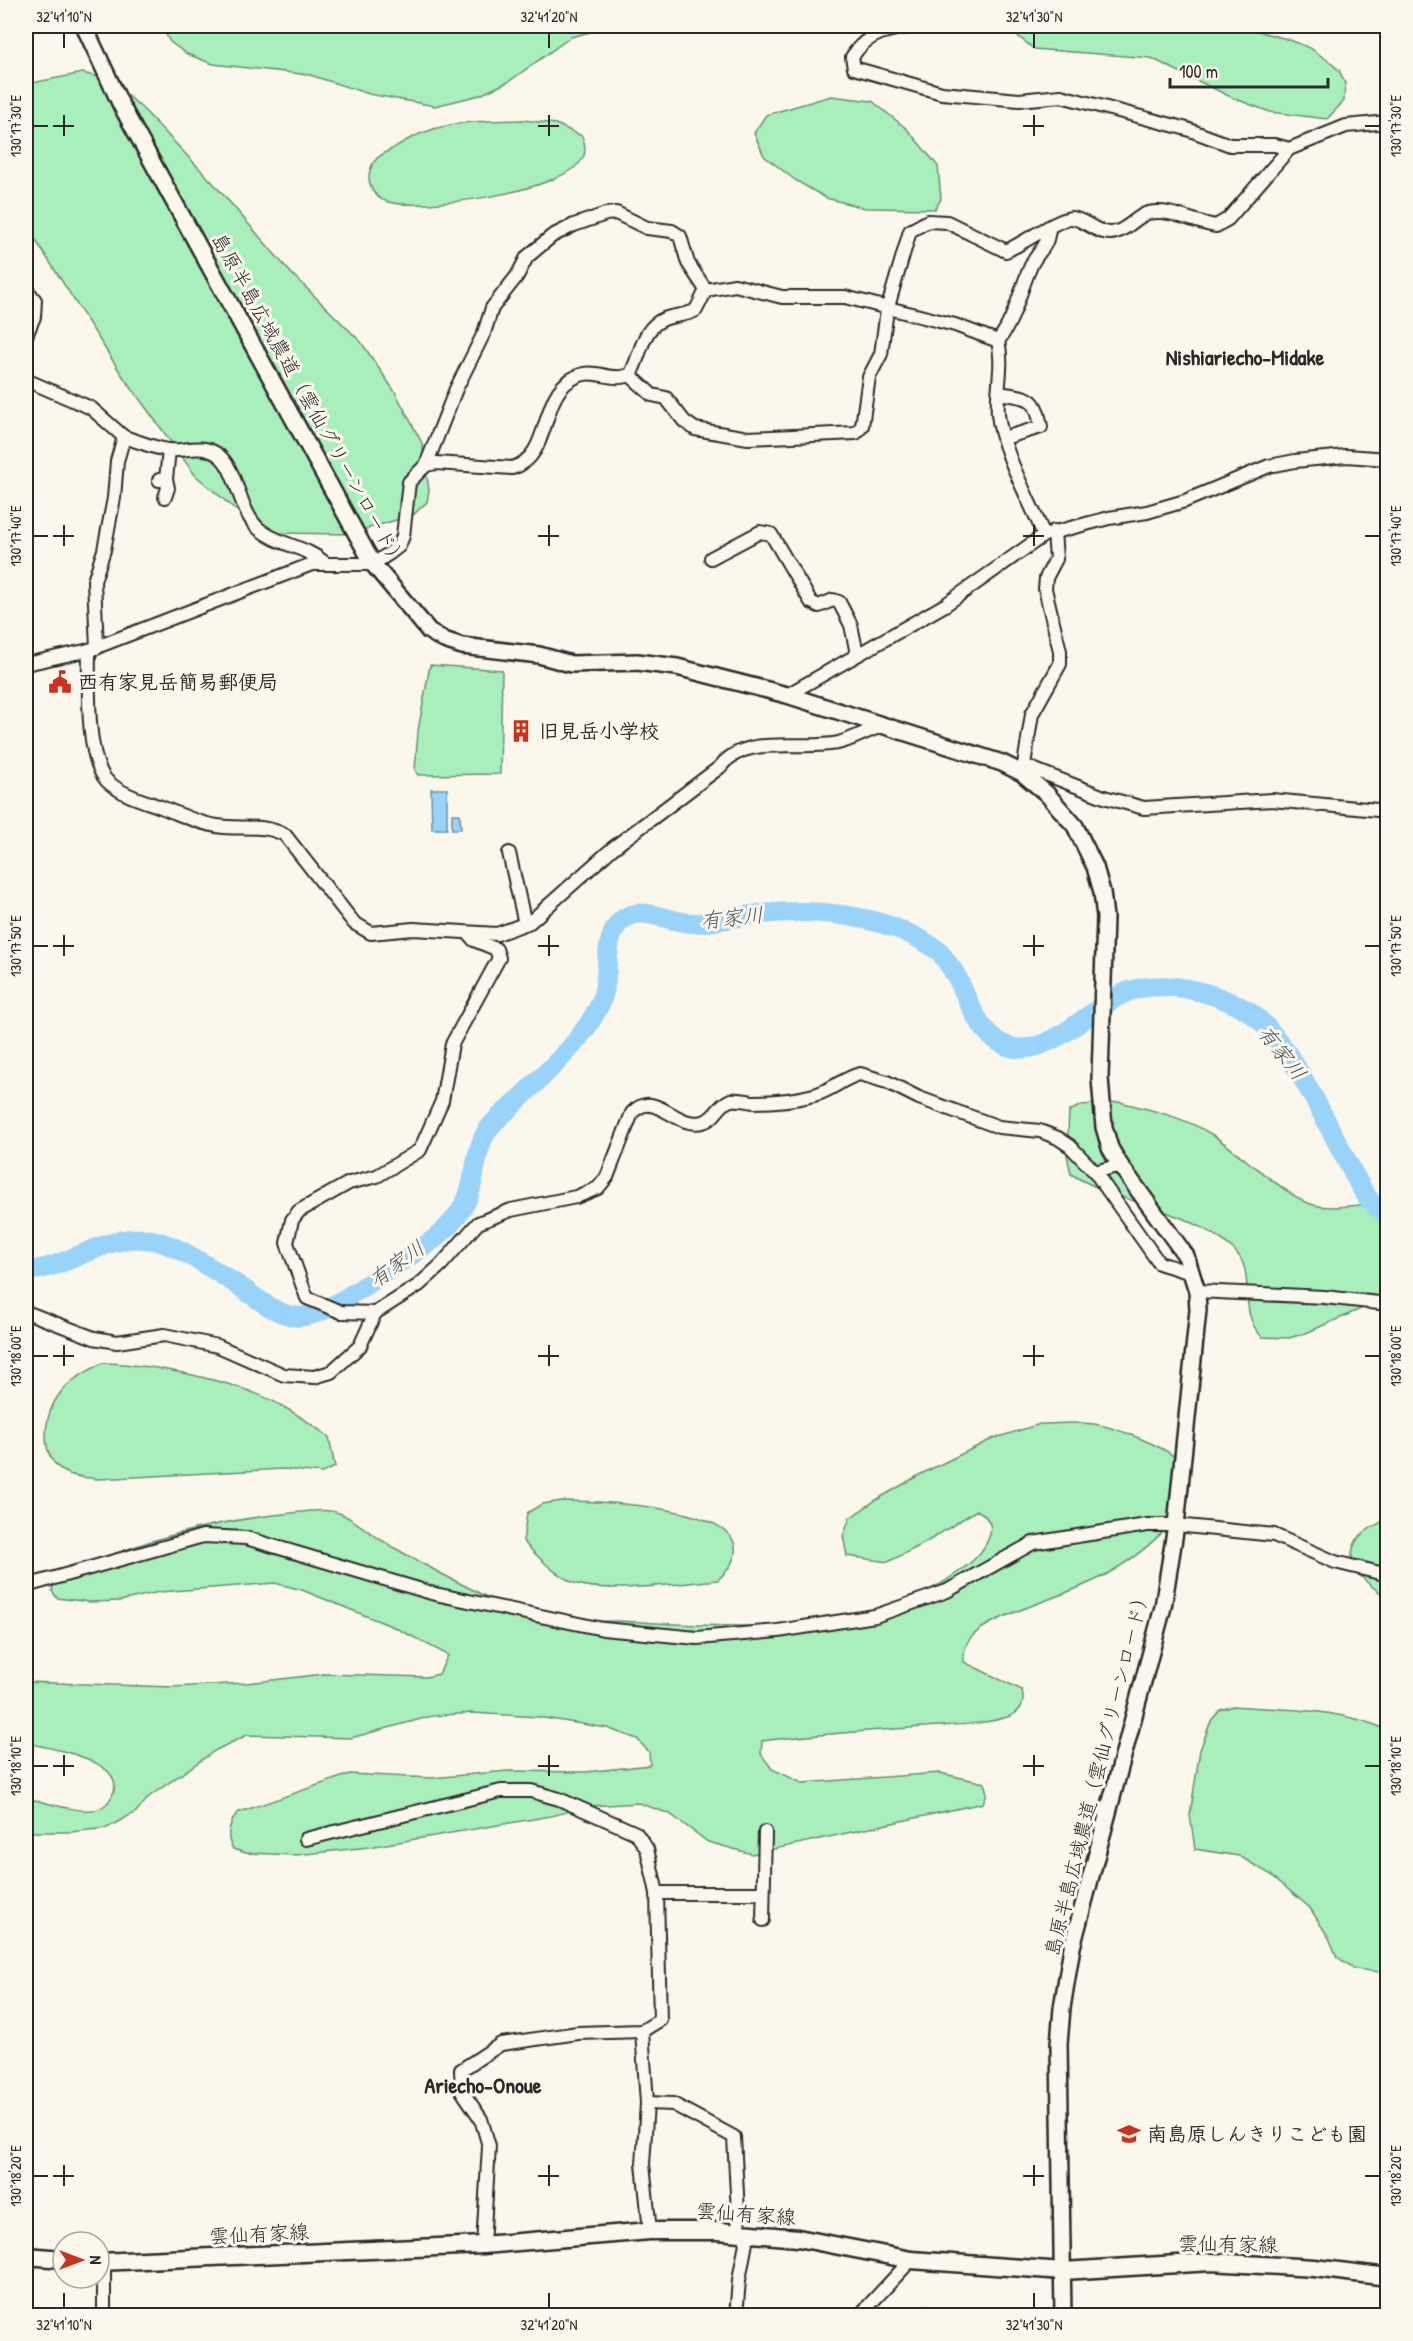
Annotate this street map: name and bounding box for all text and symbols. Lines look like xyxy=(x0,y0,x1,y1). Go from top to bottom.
text: 32°41'10"N xyxy=(36,6,92,27)
text: 32°41'20"N xyxy=(520,6,578,27)
text: 32°41'30"N xyxy=(1006,6,1062,27)
scale bar xyxy=(1170,51,1328,89)
text: 100 m xyxy=(1179,59,1218,84)
text: 130°17'30"E xyxy=(5,94,26,157)
text: 130°17'30"E xyxy=(1385,94,1406,157)
street label: 島原半島広域農道（雲仙グリーンロード） xyxy=(206,228,413,572)
district label: Nishiariecho-Midake xyxy=(1166,342,1325,372)
text: 130°17'40"E xyxy=(5,505,26,567)
text: 130°17'40"E xyxy=(1385,505,1406,567)
place label: 西有家見岳簡易郵便局 xyxy=(78,668,278,695)
public building icon: 西有家見岳簡易郵便局 xyxy=(47,669,73,695)
place label: 旧見岳小学校 xyxy=(539,717,659,744)
building icon: 旧見岳小学校 xyxy=(508,718,534,744)
water label: 有家川 xyxy=(699,900,765,935)
text: 130°17'50"E xyxy=(5,915,26,977)
text: 130°17'50"E xyxy=(1385,915,1406,977)
water label: 有家川 xyxy=(1252,1019,1313,1086)
water label: 有家川 xyxy=(363,1233,431,1294)
text: 130°18'00"E xyxy=(5,1325,26,1387)
text: 130°18'00"E xyxy=(1385,1325,1406,1387)
street label: 島原半島広域農道（雲仙グリーンロード） xyxy=(1038,1585,1155,1959)
text: 130°18'10"E xyxy=(5,1736,26,1796)
text: 130°18'10"E xyxy=(1385,1736,1406,1796)
district label: Ariecho-Onoue xyxy=(424,2070,542,2100)
place label: 南島原しんきりこども園 xyxy=(1147,2120,1367,2147)
school or university icon: 南島原しんきりこども園 xyxy=(1116,2121,1142,2147)
text: 130°18'20"E xyxy=(5,2145,26,2207)
text: 130°18'20"E xyxy=(1385,2145,1406,2207)
street label: 雲仙有家線 xyxy=(695,2197,797,2230)
street label: 雲仙有家線 xyxy=(208,2217,310,2250)
street label: 雲仙有家線 xyxy=(1178,2229,1278,2258)
north arrow xyxy=(51,2230,111,2290)
text: N xyxy=(85,2256,107,2265)
text: 32°41'10"N xyxy=(36,2314,92,2335)
text: 32°41'20"N xyxy=(520,2314,578,2335)
text: 32°41'30"N xyxy=(1006,2314,1062,2335)

